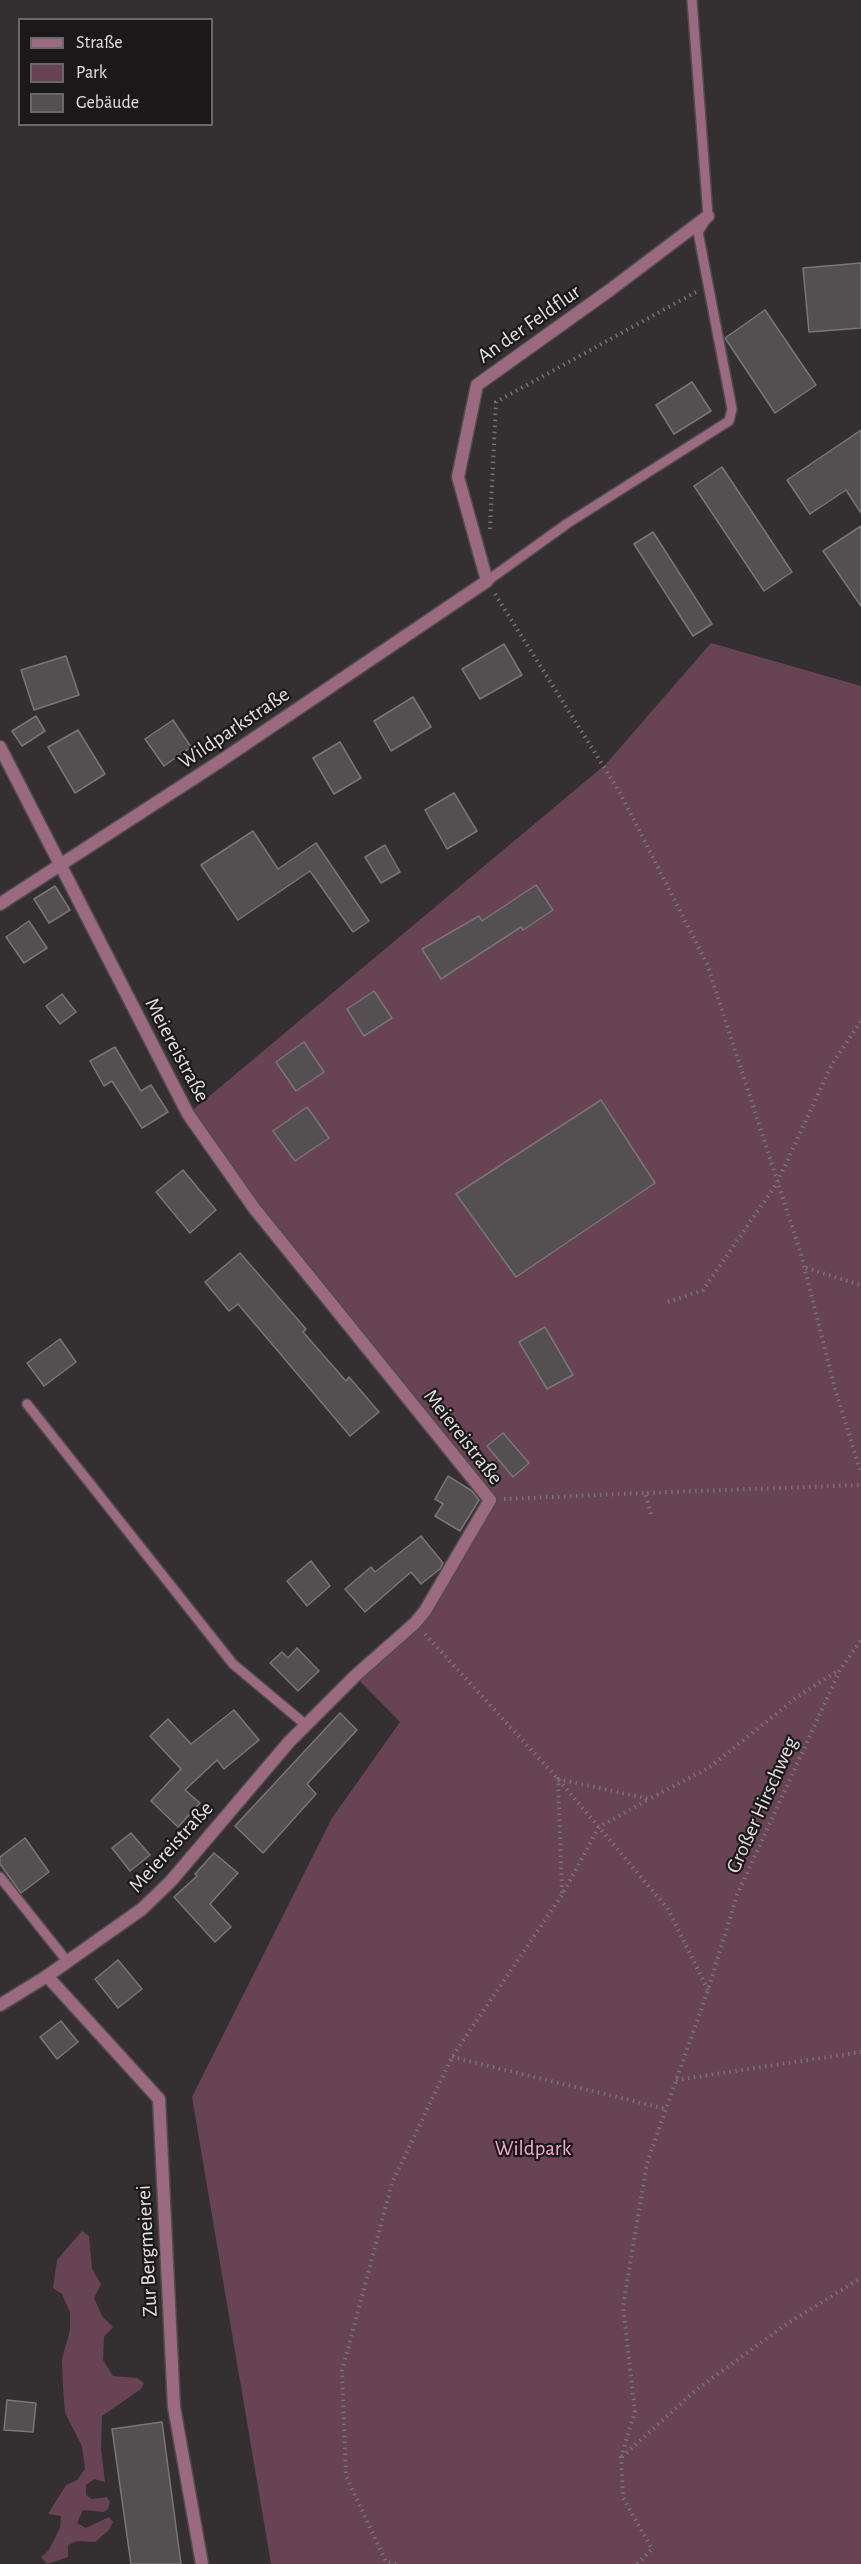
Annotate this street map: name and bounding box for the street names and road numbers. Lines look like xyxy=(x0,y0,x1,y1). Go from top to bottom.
street label: An der Feldflur xyxy=(472,279,586,369)
street label: Wildparkstraße xyxy=(174,682,294,774)
street label: Meiereistraße xyxy=(139,994,215,1106)
street label: Meiereistraße xyxy=(418,1384,508,1490)
street label: Großer Hirschweg xyxy=(721,1733,803,1877)
street label: Meiereistraße xyxy=(123,1796,219,1898)
street label: Zur Bergmeierei xyxy=(131,2184,163,2318)

